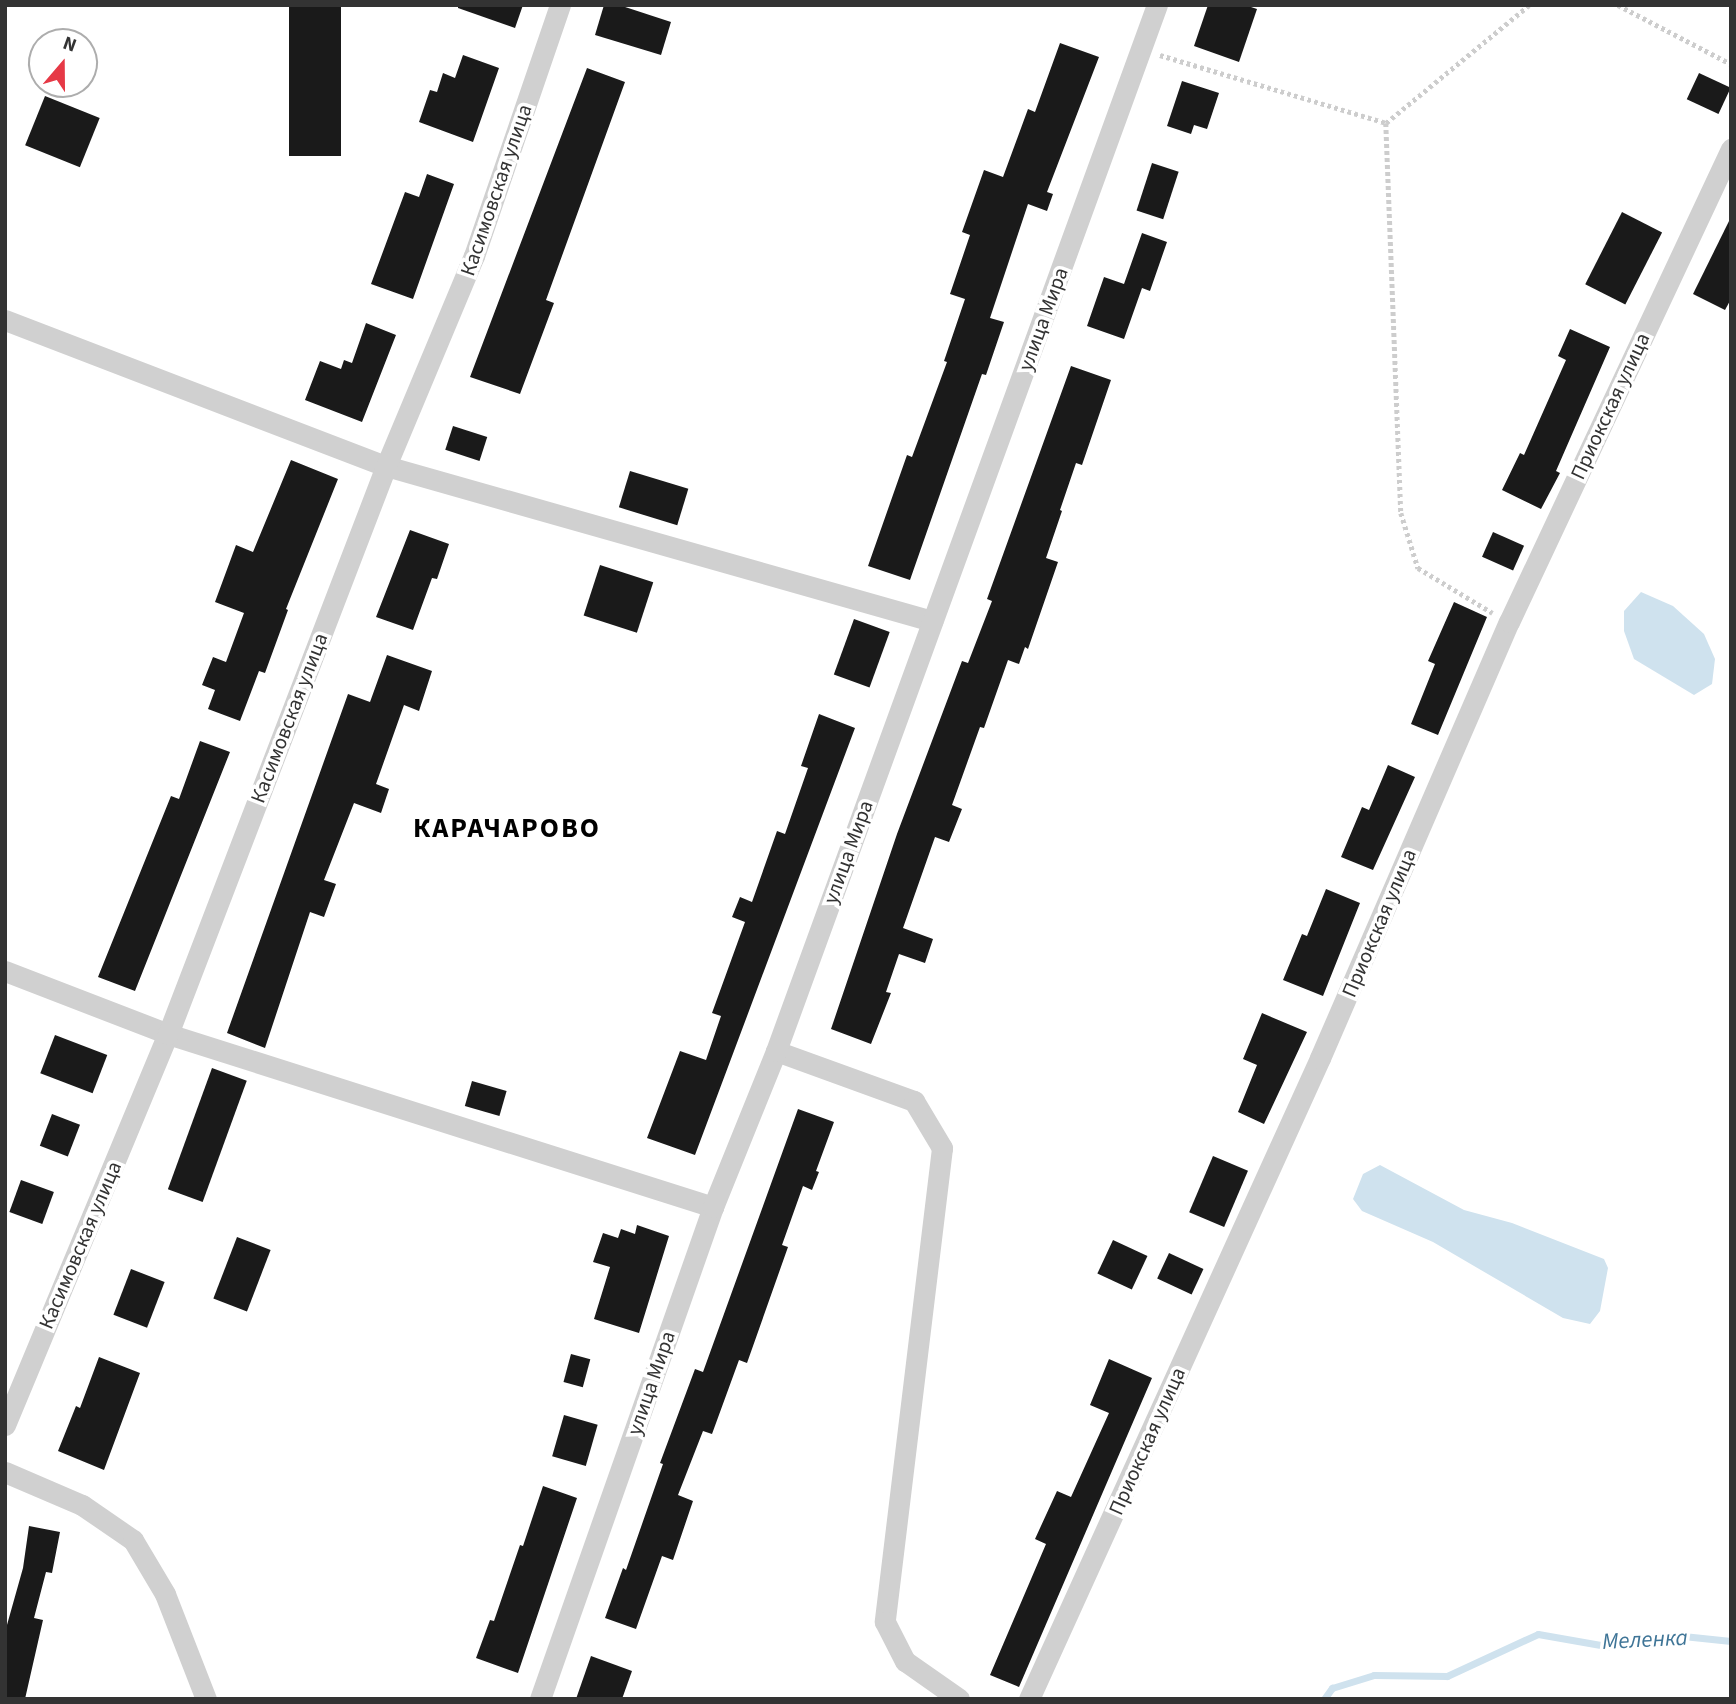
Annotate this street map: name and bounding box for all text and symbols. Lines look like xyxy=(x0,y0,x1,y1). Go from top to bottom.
north arrow xyxy=(28,28,98,98)
text: N xyxy=(59,30,80,60)
street label: Касимовская улица xyxy=(455,101,537,279)
street label: улица Мира xyxy=(1013,264,1073,374)
street label: Приокская улица xyxy=(1565,329,1655,483)
street label: Касимовская улица xyxy=(245,629,333,807)
street label: улица Мира xyxy=(818,797,878,907)
district label: КАРАЧАРОВО xyxy=(414,811,600,845)
street label: Приокская улица xyxy=(1336,845,1422,1001)
street label: Касимовская улица xyxy=(33,1157,127,1333)
street label: улица Мира xyxy=(621,1328,681,1438)
street label: Приокская улица xyxy=(1103,1363,1191,1519)
water label: Меленка xyxy=(1602,1624,1688,1656)

